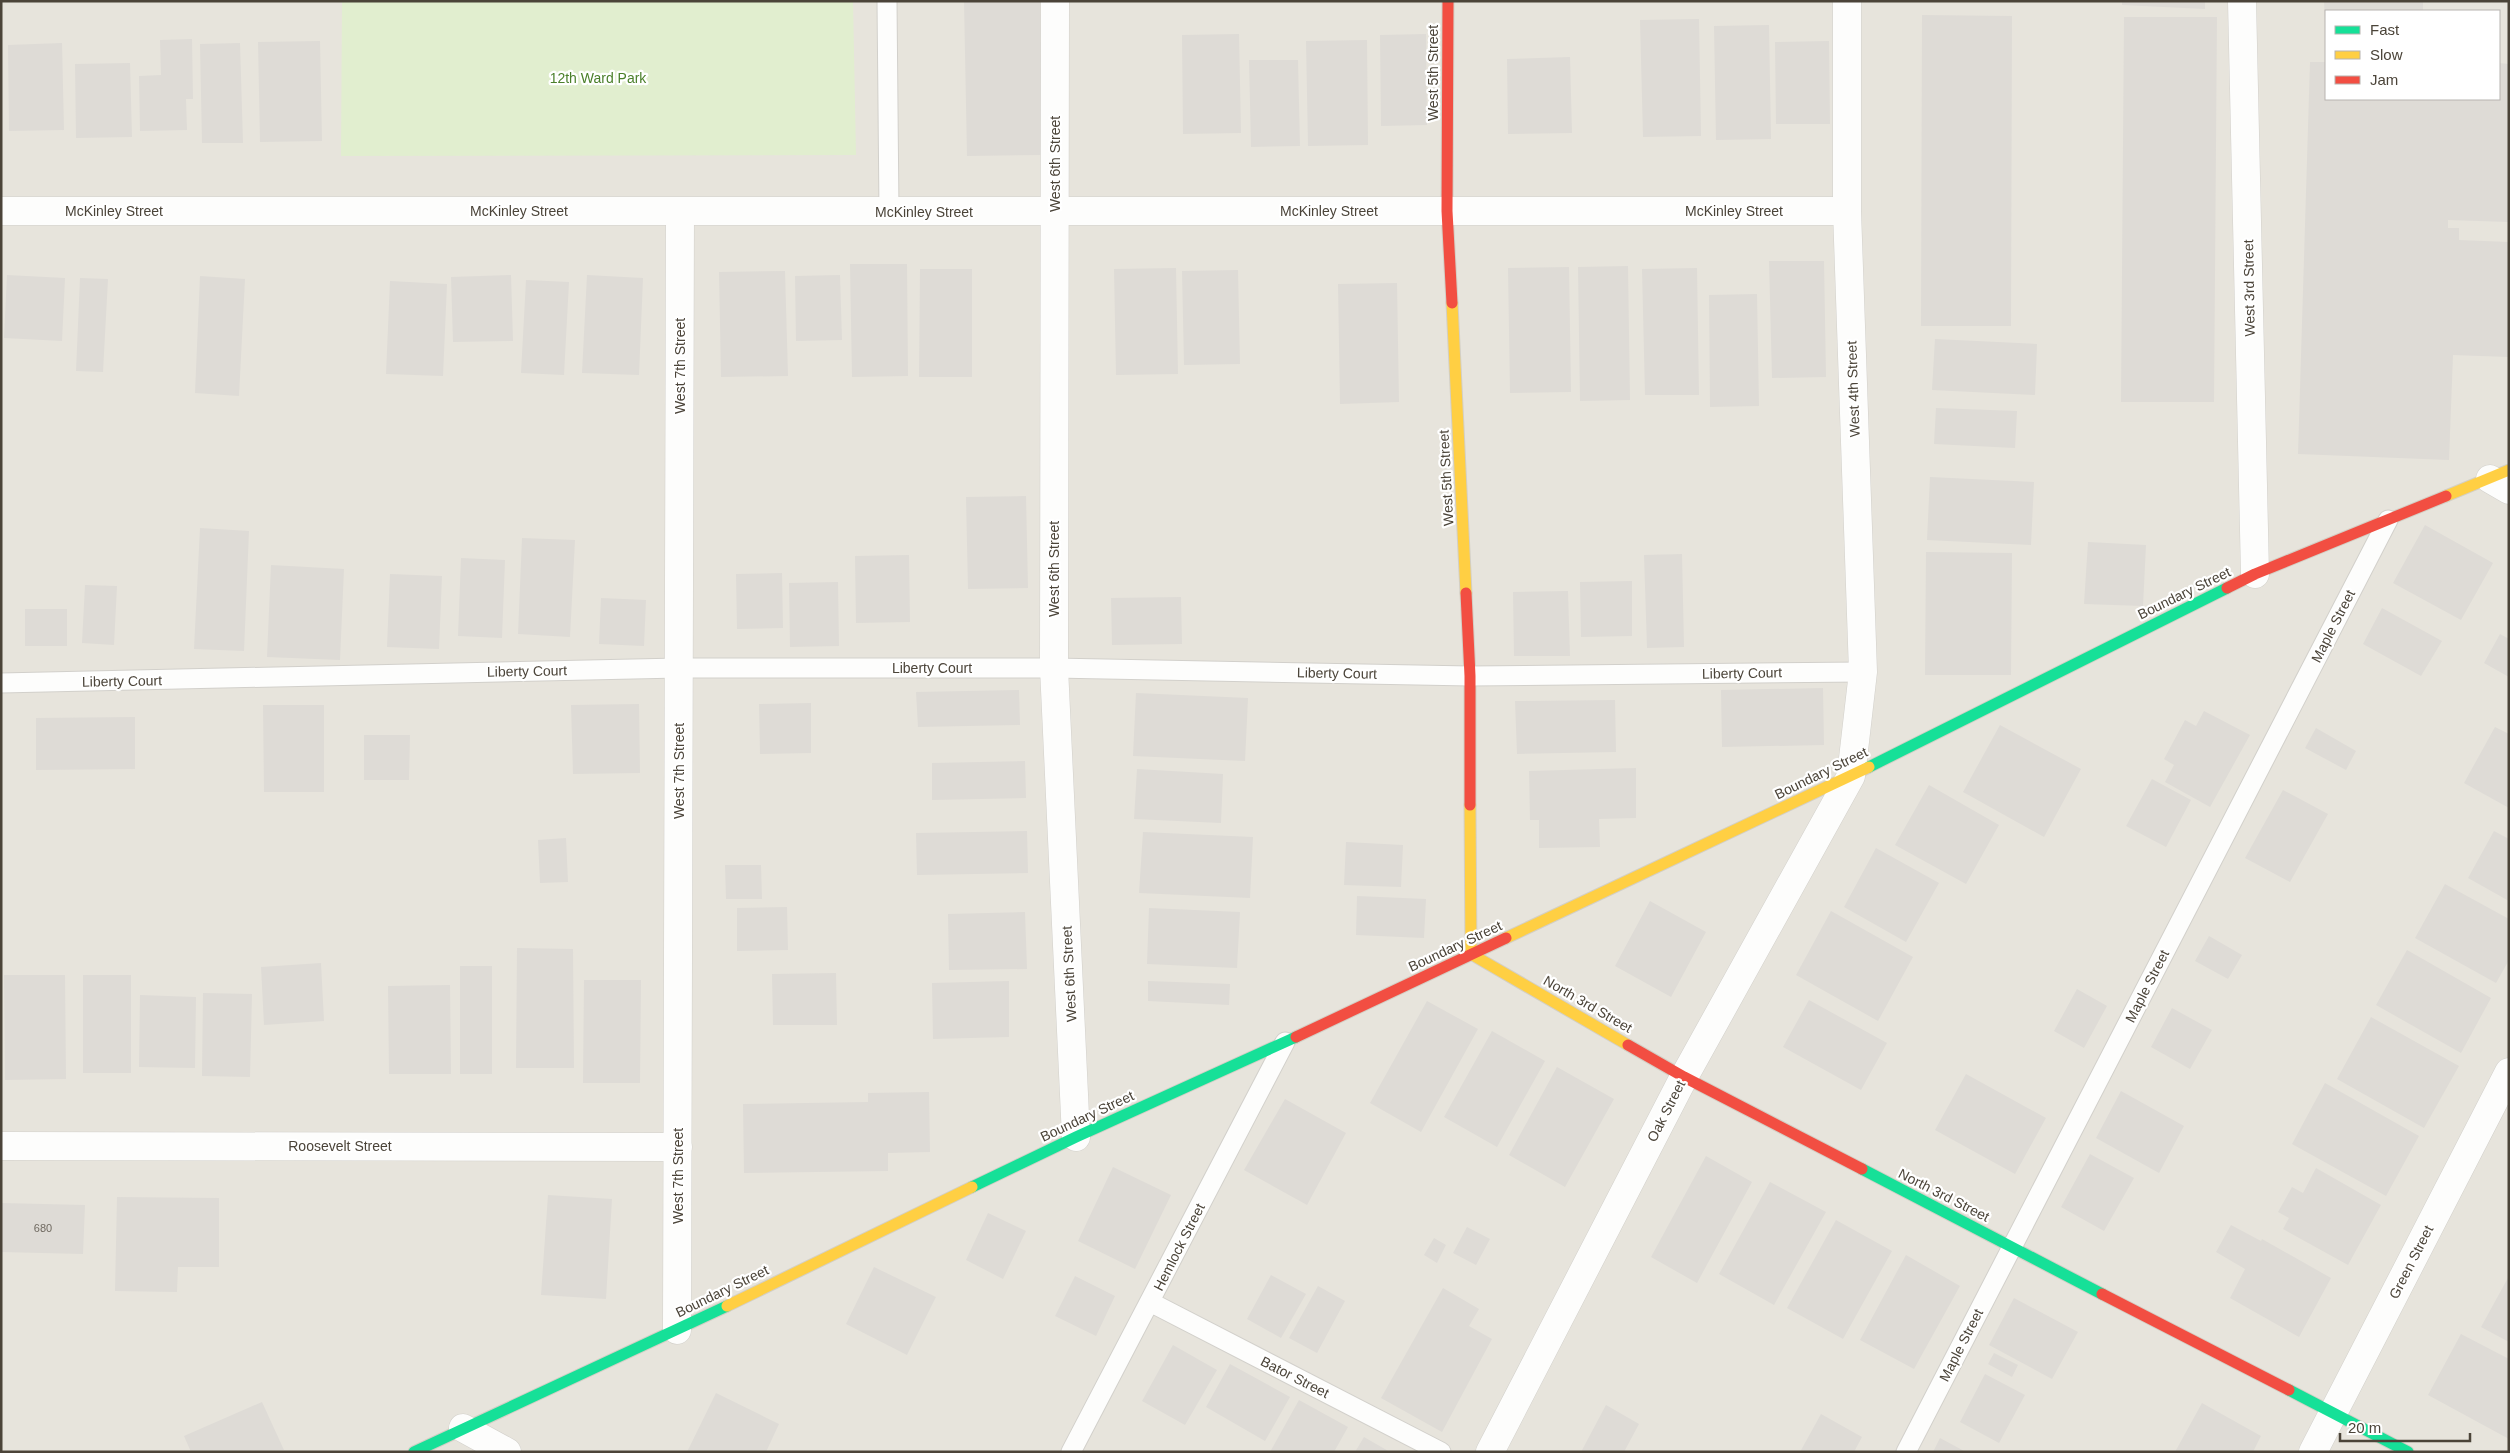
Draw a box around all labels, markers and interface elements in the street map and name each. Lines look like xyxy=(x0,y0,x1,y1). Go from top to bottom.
legend xyxy=(2325,10,2500,100)
text: Fast xyxy=(2370,21,2400,38)
street label: West 5th Street xyxy=(1425,25,1441,121)
text: Slow xyxy=(2370,46,2403,63)
park label: 12th Ward Park xyxy=(550,70,647,86)
text: Jam xyxy=(2370,71,2398,88)
street label: West 6th Street xyxy=(1047,116,1063,212)
street label: McKinley Street xyxy=(65,203,163,219)
street label: McKinley Street xyxy=(470,203,568,219)
street label: McKinley Street xyxy=(1280,203,1378,219)
street label: McKinley Street xyxy=(1685,203,1783,219)
street label: McKinley Street xyxy=(875,204,973,220)
street label: West 3rd Street xyxy=(2240,239,2258,337)
street label: West 7th Street xyxy=(672,318,688,414)
street label: West 4th Street xyxy=(1843,341,1863,437)
street label: West 5th Street xyxy=(1435,429,1457,526)
street label: West 6th Street xyxy=(1046,521,1062,617)
street label: Boundary Street xyxy=(2135,564,2233,622)
street label: Maple Street xyxy=(2308,587,2358,665)
street label: Liberty Court xyxy=(892,660,972,676)
street label: Liberty Court xyxy=(487,662,567,680)
street label: Liberty Court xyxy=(1297,664,1377,682)
street label: Liberty Court xyxy=(1702,664,1782,682)
street label: Liberty Court xyxy=(82,672,162,690)
street label: West 7th Street xyxy=(671,723,687,819)
street label: Boundary Street xyxy=(1772,744,1870,802)
street label: Boundary Street xyxy=(1406,917,1504,975)
street label: West 6th Street xyxy=(1058,925,1080,1022)
street label: Maple Street xyxy=(2122,947,2172,1025)
street label: North 3rd Street xyxy=(1541,972,1635,1036)
street label: Oak Street xyxy=(1644,1077,1688,1144)
street label: Boundary Street xyxy=(1038,1087,1136,1145)
street label: West 7th Street xyxy=(670,1128,686,1224)
street label: Roosevelt Street xyxy=(288,1138,392,1154)
street label: North 3rd Street xyxy=(1896,1165,1992,1225)
street label: Hemlock Street xyxy=(1150,1201,1208,1293)
house number: 680 xyxy=(34,1222,52,1234)
street label: Green Street xyxy=(2386,1223,2436,1301)
street label: Boundary Street xyxy=(673,1262,771,1320)
street label: Maple Street xyxy=(1936,1306,1986,1384)
street label: Bator Street xyxy=(1258,1353,1332,1401)
scale bar xyxy=(2340,1410,2470,1442)
text: 20 m xyxy=(2348,1419,2381,1436)

